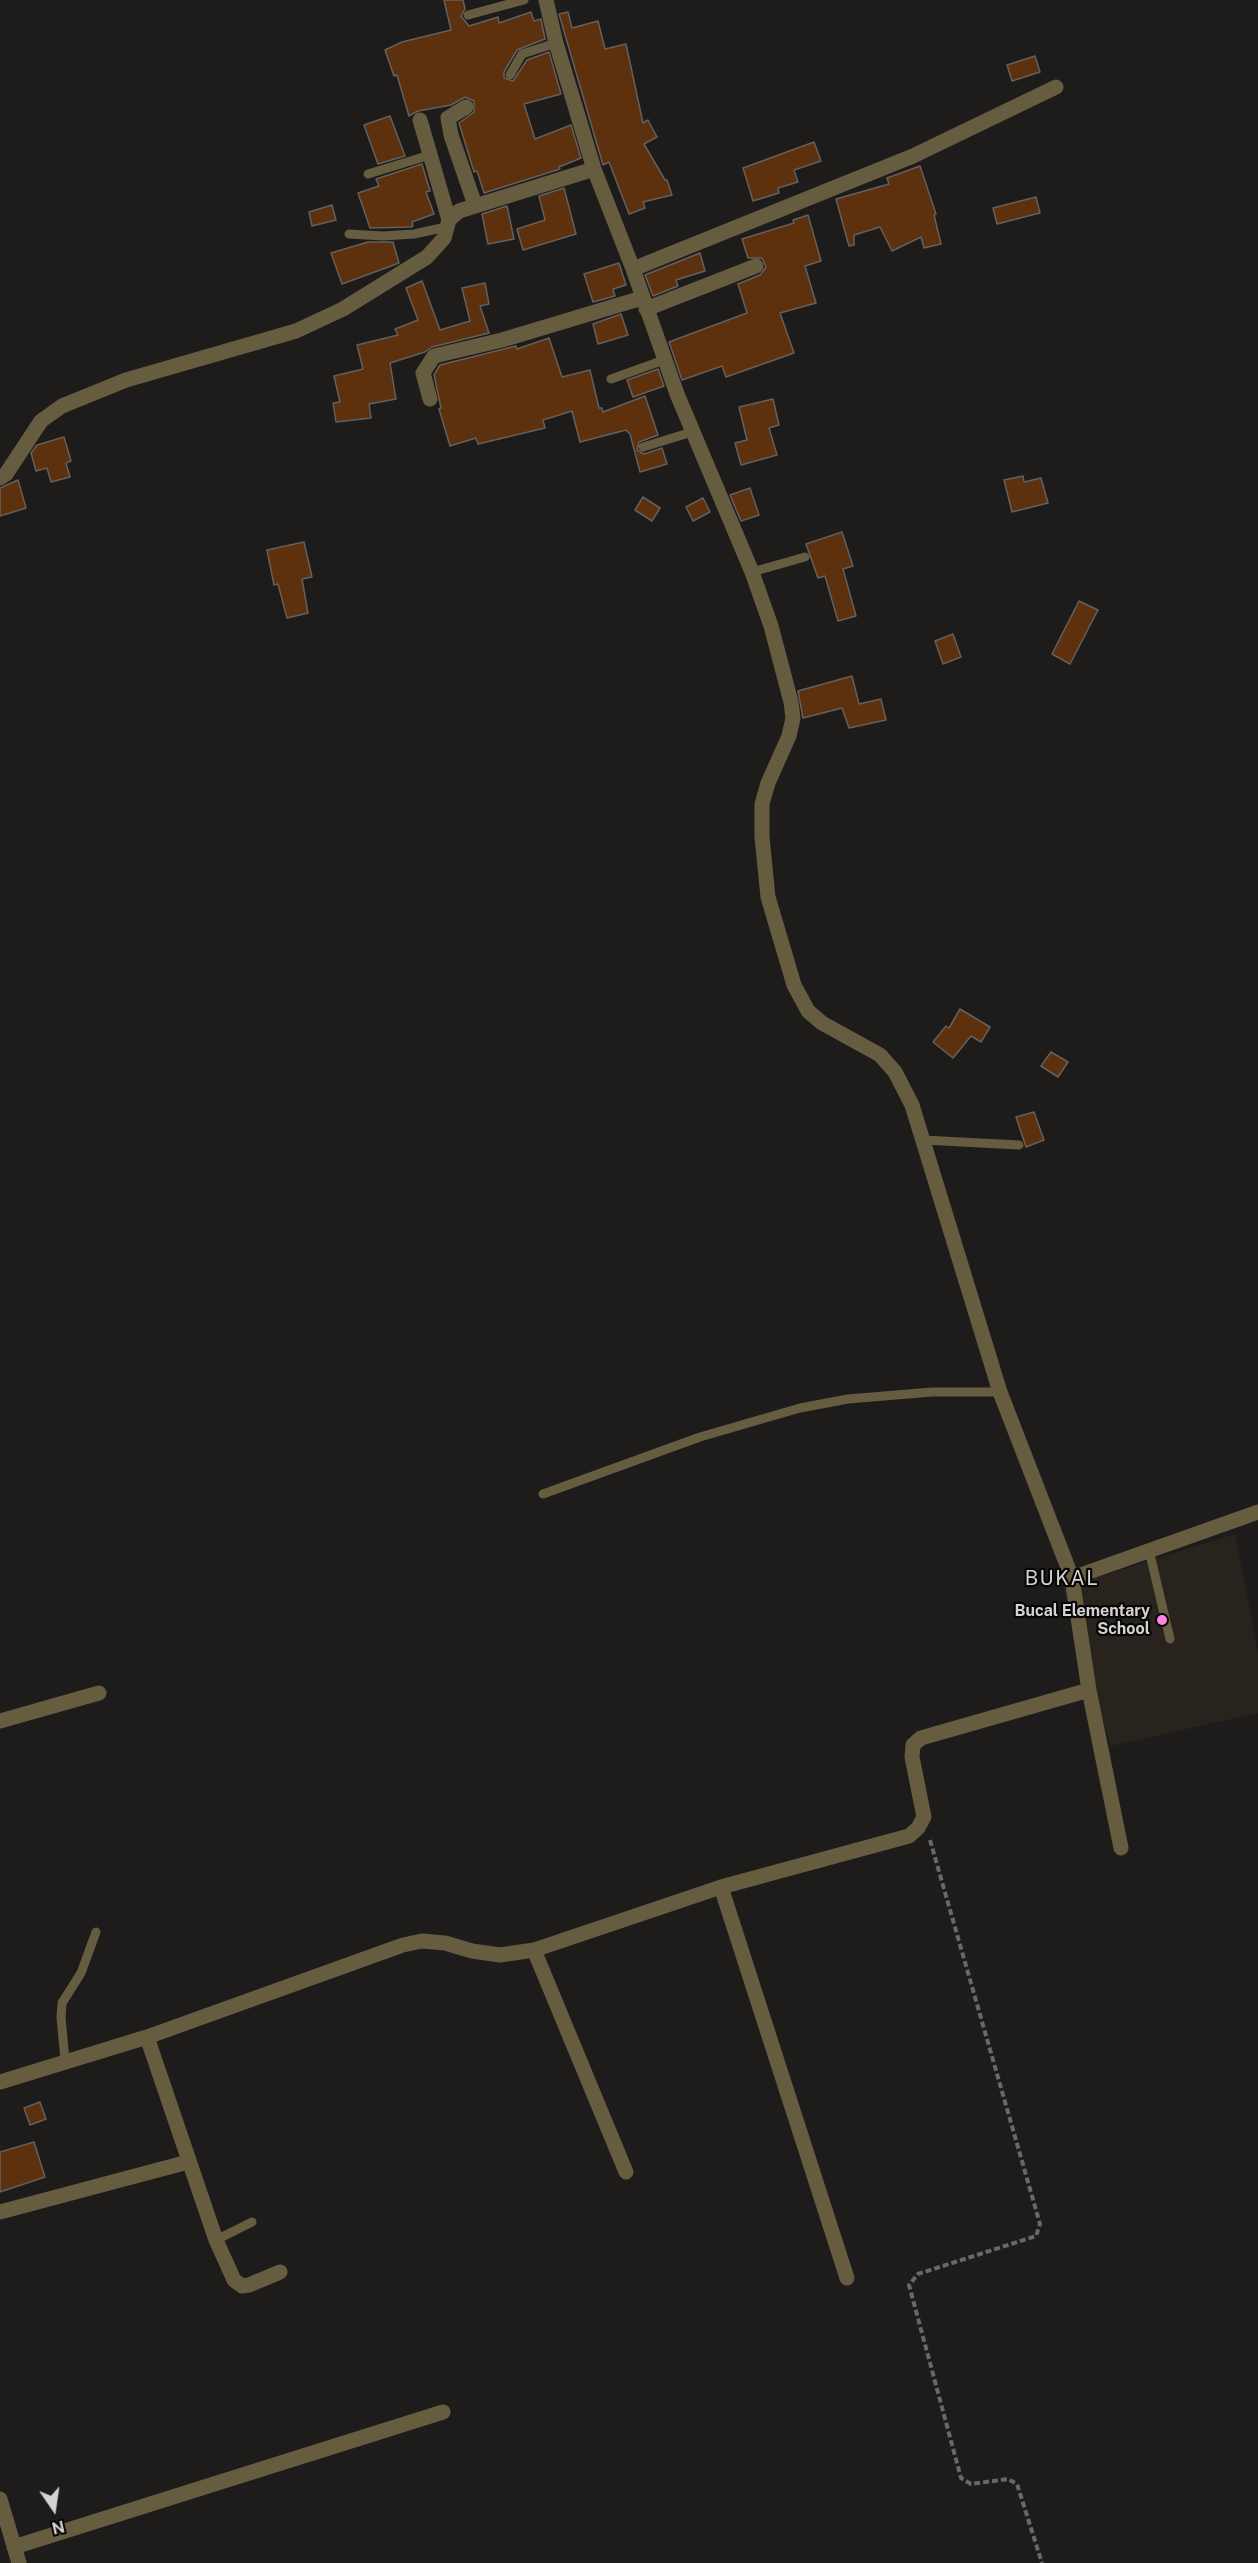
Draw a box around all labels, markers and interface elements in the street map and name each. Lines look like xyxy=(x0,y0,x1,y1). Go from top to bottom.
district label: BUKAL xyxy=(1025,1567,1099,1591)
place label: Bucal Elementary School xyxy=(1015,1601,1150,1639)
marker: Bucal Elementary School xyxy=(1155,1613,1169,1627)
north arrow xyxy=(24,2479,84,2539)
text: N xyxy=(50,2516,66,2538)

